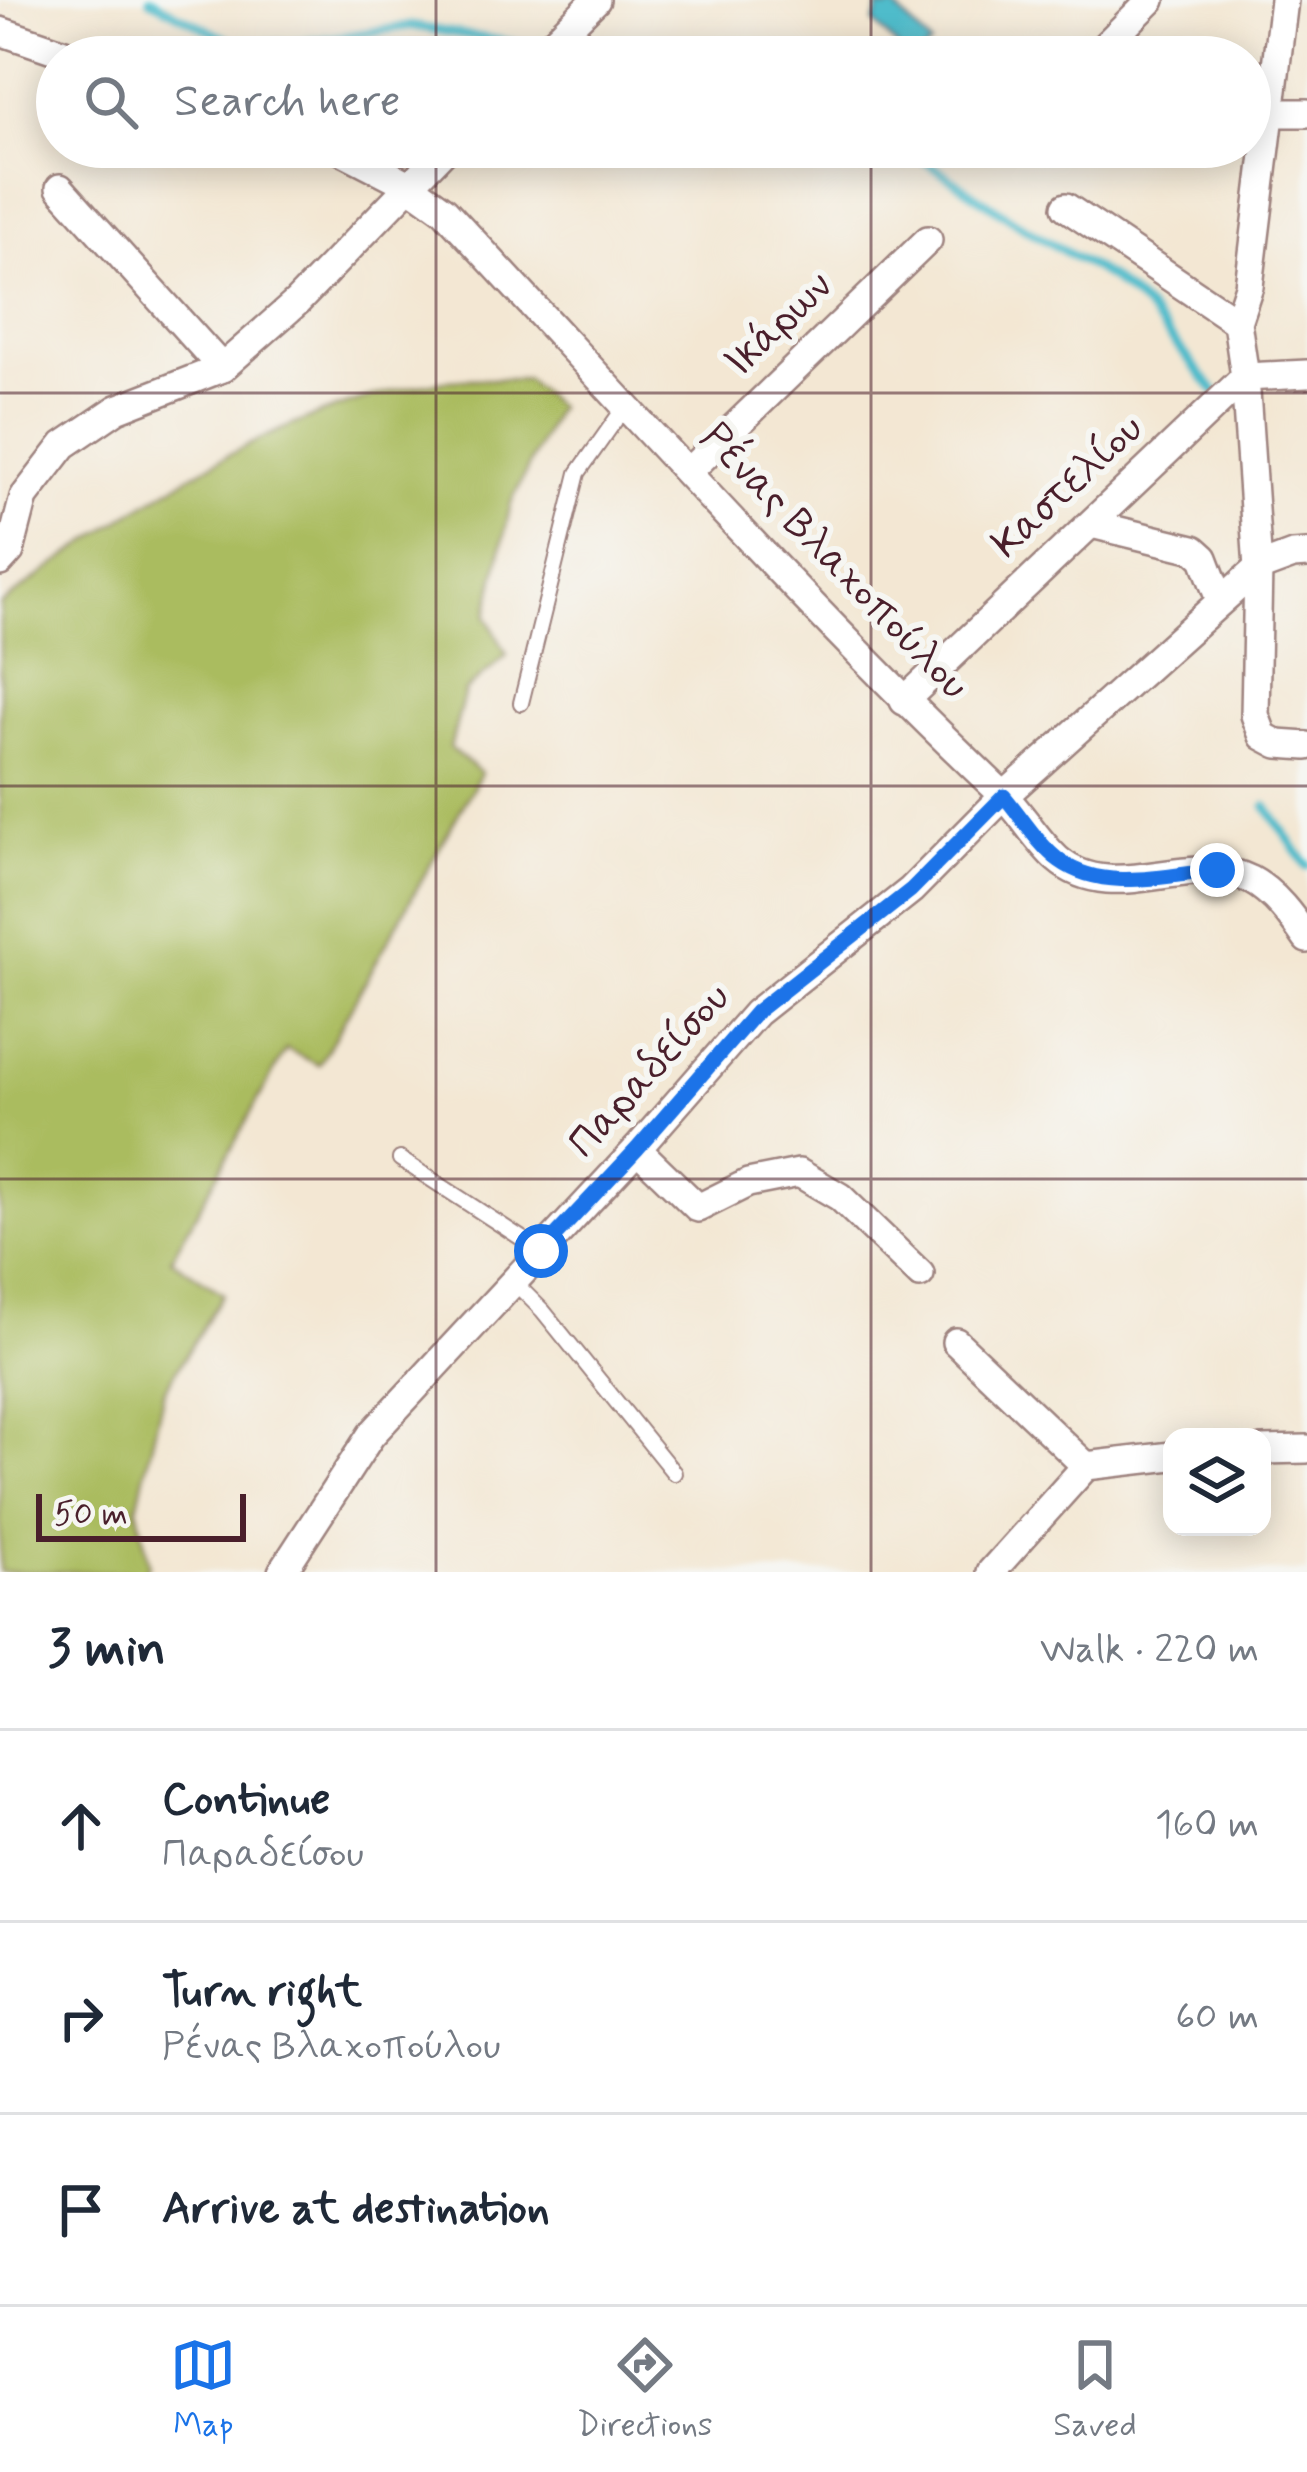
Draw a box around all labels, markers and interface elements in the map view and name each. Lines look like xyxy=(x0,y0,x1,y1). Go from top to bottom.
search box xyxy=(36,36,1271,168)
icon: search xyxy=(78,69,144,135)
text: Search here xyxy=(174,73,401,132)
street label: Ικάρων xyxy=(713,260,845,390)
street label: Καστελίου xyxy=(980,403,1156,571)
street label: Ρένας Βλαχοπούλου xyxy=(688,411,981,712)
route end xyxy=(1190,843,1244,897)
street label: Παραδείσου xyxy=(557,972,743,1170)
route start xyxy=(514,1224,568,1278)
map controls xyxy=(1163,1428,1271,1536)
button: layers xyxy=(1163,1428,1271,1536)
scale bar xyxy=(36,1488,246,1541)
text: 50 m xyxy=(54,1493,128,1537)
text: 3 min xyxy=(48,1617,166,1683)
text: Walk · 220 m xyxy=(1040,1625,1259,1676)
text: Continue xyxy=(162,1771,330,1830)
icon: ahead xyxy=(48,1793,114,1859)
text: 160 m xyxy=(1155,1800,1259,1851)
text: Παραδείσου xyxy=(162,1830,364,1881)
text: Turn right xyxy=(162,1963,362,2022)
icon: right xyxy=(48,1985,114,2051)
text: 60 m xyxy=(1175,1992,1259,2043)
text: Ρένας Βλαχοπούλου xyxy=(162,2022,501,2073)
icon: arrive xyxy=(48,2177,114,2243)
text: Arrive at destination xyxy=(162,2180,550,2239)
tab: Map xyxy=(170,2332,236,2448)
tab: Directions xyxy=(577,2332,713,2448)
tab: Saved xyxy=(1053,2332,1137,2448)

